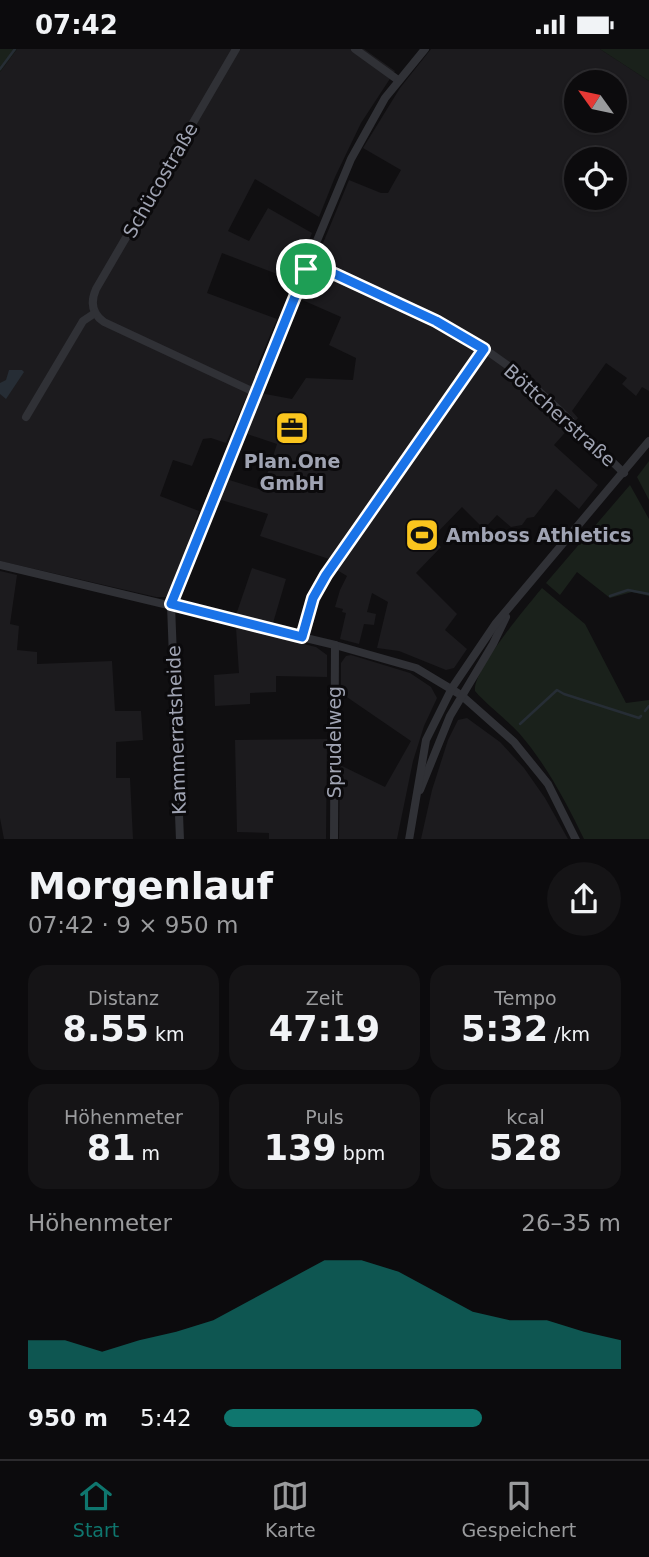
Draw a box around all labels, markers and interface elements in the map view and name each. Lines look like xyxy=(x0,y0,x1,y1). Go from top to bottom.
text: 07:42 xyxy=(35,10,118,40)
north arrow xyxy=(564,70,626,133)
map controls xyxy=(564,70,627,210)
street label: Schücostraße xyxy=(118,119,202,241)
button: locate xyxy=(564,147,627,210)
pin xyxy=(276,239,336,299)
icon: arrive xyxy=(287,250,325,288)
street label: Böttcherstraße xyxy=(500,359,620,471)
office icon: Plan.One GmbH xyxy=(273,409,311,447)
place label: Plan.One GmbH xyxy=(244,450,340,494)
sports icon: Amboss Athletics xyxy=(403,516,441,554)
place label: Amboss Athletics xyxy=(446,524,631,546)
street label: Kammerratsheide xyxy=(162,645,190,815)
street label: Sprudelweg xyxy=(323,686,345,798)
button: share xyxy=(547,862,621,936)
text: Morgenlauf xyxy=(28,864,273,908)
text: 07:42 · 9 × 950 m xyxy=(28,912,238,938)
text: Distanz xyxy=(88,987,159,1009)
text: Zeit xyxy=(306,987,343,1009)
text: Tempo xyxy=(494,987,557,1009)
text: 8.55 xyxy=(63,1009,149,1049)
text: 47:19 xyxy=(269,1009,380,1049)
text: 5:32 xyxy=(461,1009,548,1049)
text: km xyxy=(149,1023,184,1045)
text: /km xyxy=(548,1023,590,1045)
text: Höhenmeter xyxy=(64,1106,183,1128)
text: Puls xyxy=(305,1106,344,1128)
text: kcal xyxy=(506,1106,545,1128)
text: 81 xyxy=(87,1128,136,1168)
text: 139 xyxy=(264,1128,337,1168)
text: 528 xyxy=(489,1128,562,1168)
text: m xyxy=(136,1142,160,1164)
text: bpm xyxy=(337,1142,385,1164)
text: Höhenmeter xyxy=(28,1210,172,1236)
text: 26–35 m xyxy=(521,1210,621,1236)
text: 950 m xyxy=(28,1405,108,1431)
text: 5:42 xyxy=(140,1405,192,1431)
tab: Start xyxy=(73,1477,119,1541)
tab: Karte xyxy=(265,1477,316,1541)
tab: Gespeichert xyxy=(461,1477,576,1541)

